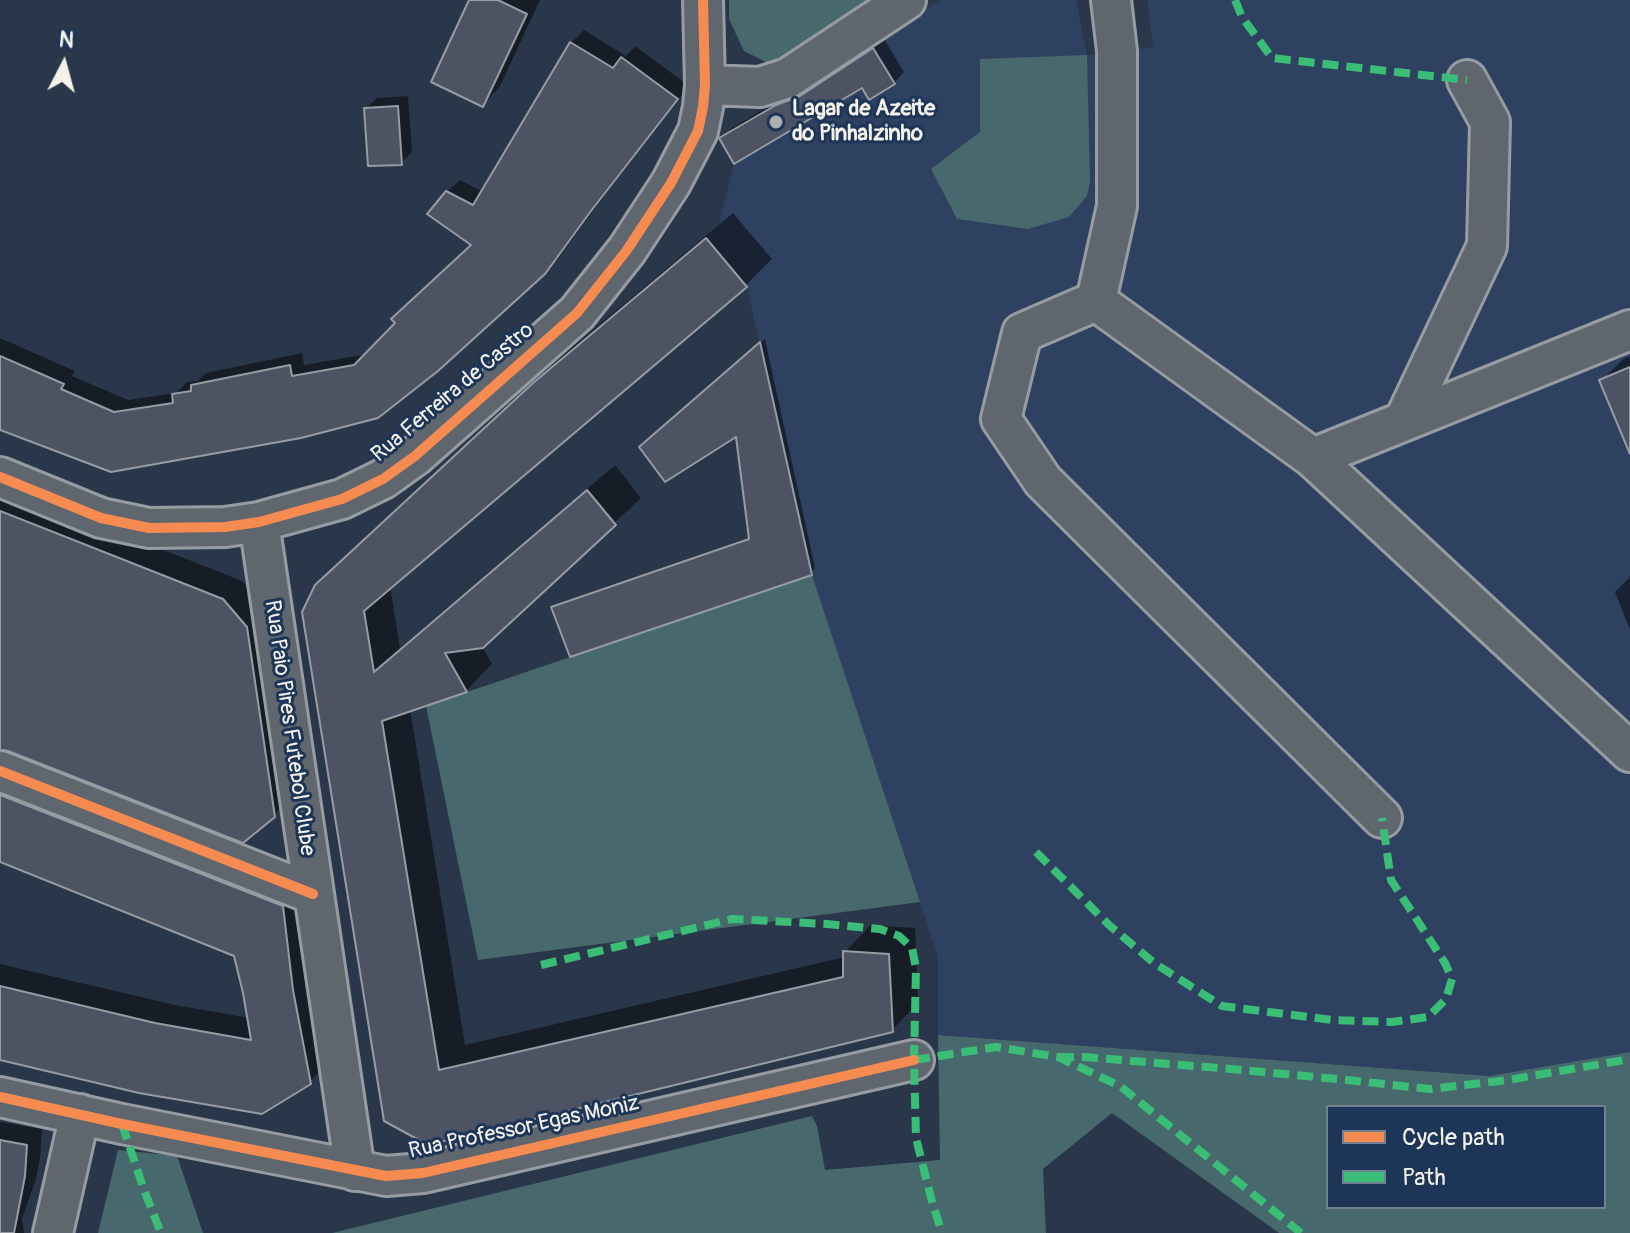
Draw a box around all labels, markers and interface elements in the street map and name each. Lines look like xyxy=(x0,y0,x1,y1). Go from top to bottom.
north arrow xyxy=(24,24,104,104)
text: N xyxy=(58,25,75,55)
place label: Lagar de Azeite do Pinhalzinho xyxy=(792,96,935,148)
marker: Lagar de Azeite do Pinhalzinho xyxy=(767,113,785,131)
street label: Rua Ferreira de Castro xyxy=(367,317,539,469)
street label: Rua Paio Pires Futebol Clube xyxy=(258,598,320,858)
street label: Rua Professor Egas Moniz xyxy=(406,1091,642,1165)
legend xyxy=(1326,1105,1606,1209)
text: Cycle path xyxy=(1402,1123,1505,1152)
text: Path xyxy=(1402,1163,1446,1192)

